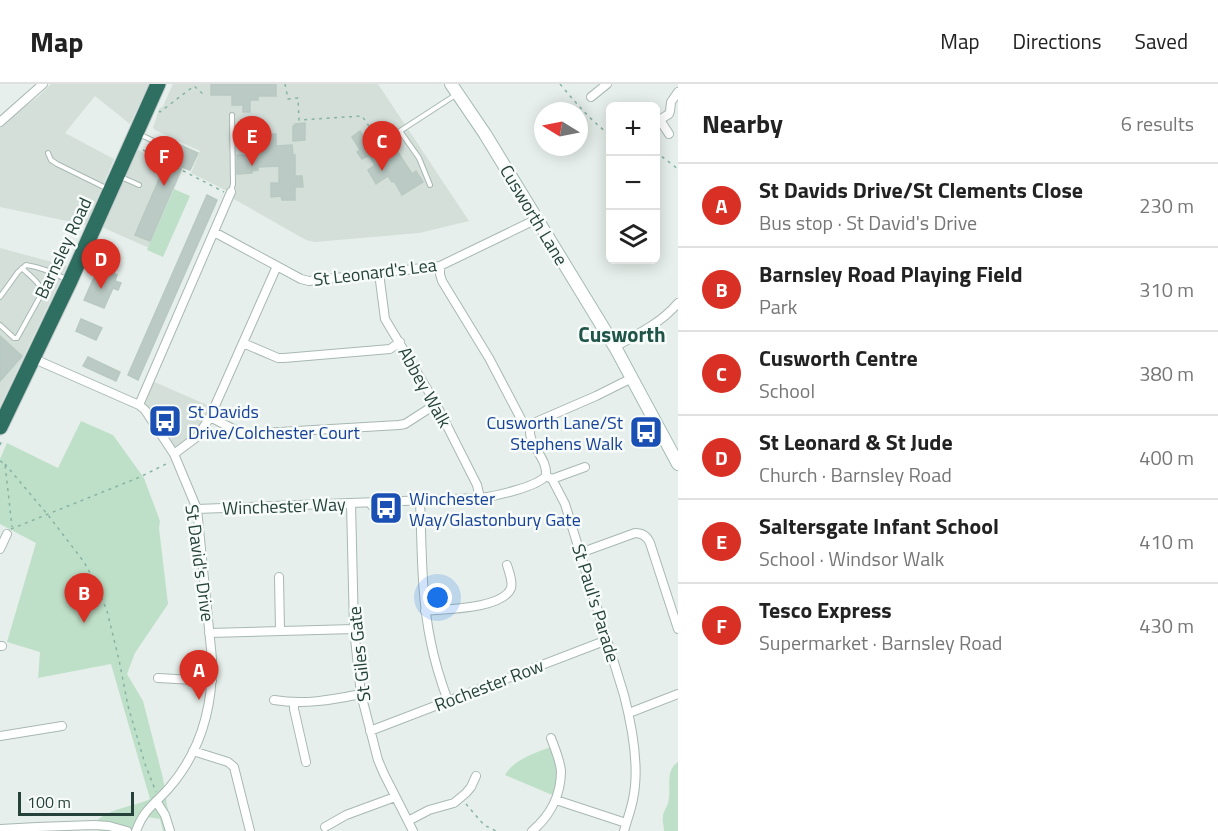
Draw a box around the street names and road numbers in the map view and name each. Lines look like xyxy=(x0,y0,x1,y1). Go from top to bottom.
street label: Cusworth Lane xyxy=(493,160,575,270)
street label: Barnsley Road xyxy=(28,193,98,303)
street label: St Leonard's Lea xyxy=(312,251,438,293)
street label: Abbey Walk xyxy=(392,342,458,433)
street label: Winchester Way xyxy=(222,490,346,522)
street label: St David's Drive xyxy=(178,503,222,623)
street label: St Paul's Parade xyxy=(565,540,627,666)
street label: St Giles Gate xyxy=(341,605,377,703)
street label: Rochester Row xyxy=(430,652,548,718)

